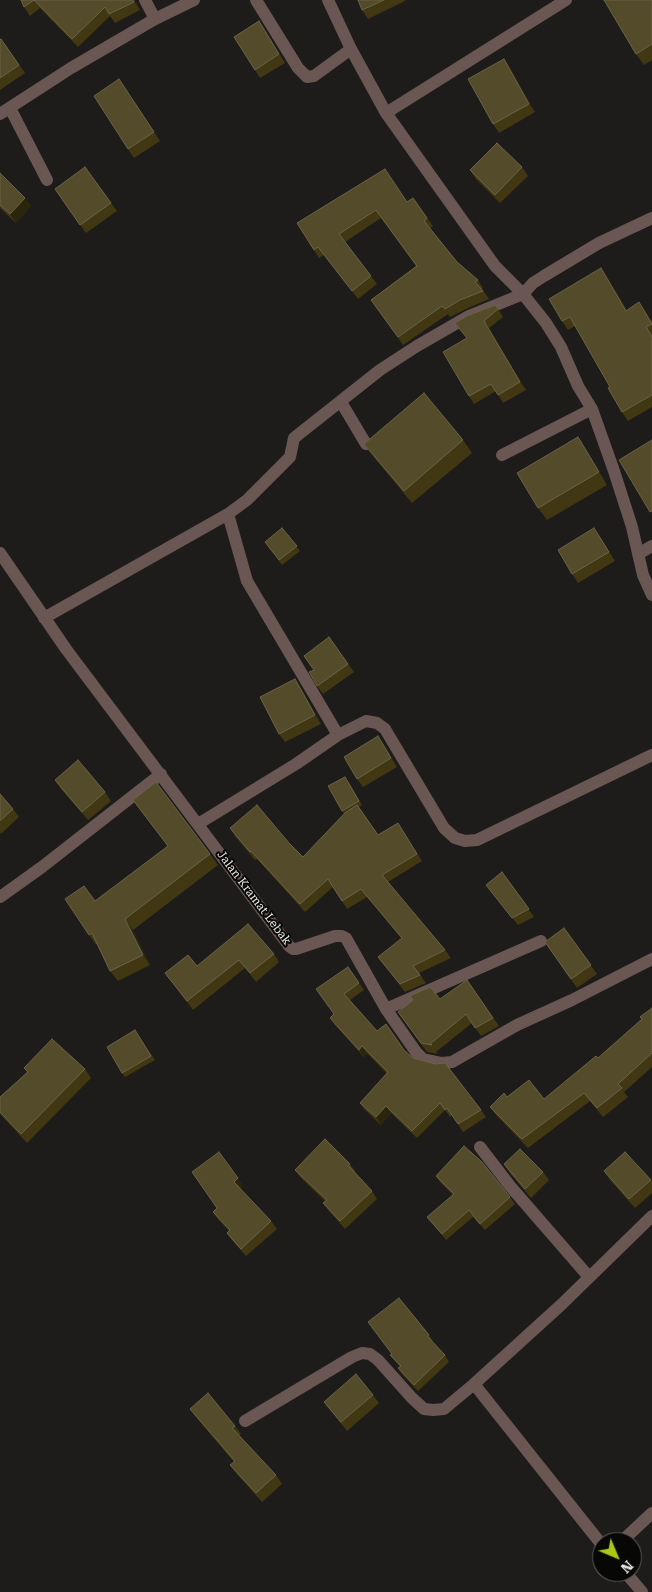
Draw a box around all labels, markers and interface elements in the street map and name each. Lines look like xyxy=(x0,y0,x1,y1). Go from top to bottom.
street label: Jalan Kramat Lebak xyxy=(214,848,294,948)
north arrow xyxy=(592,1532,642,1582)
text: N xyxy=(617,1557,636,1576)

